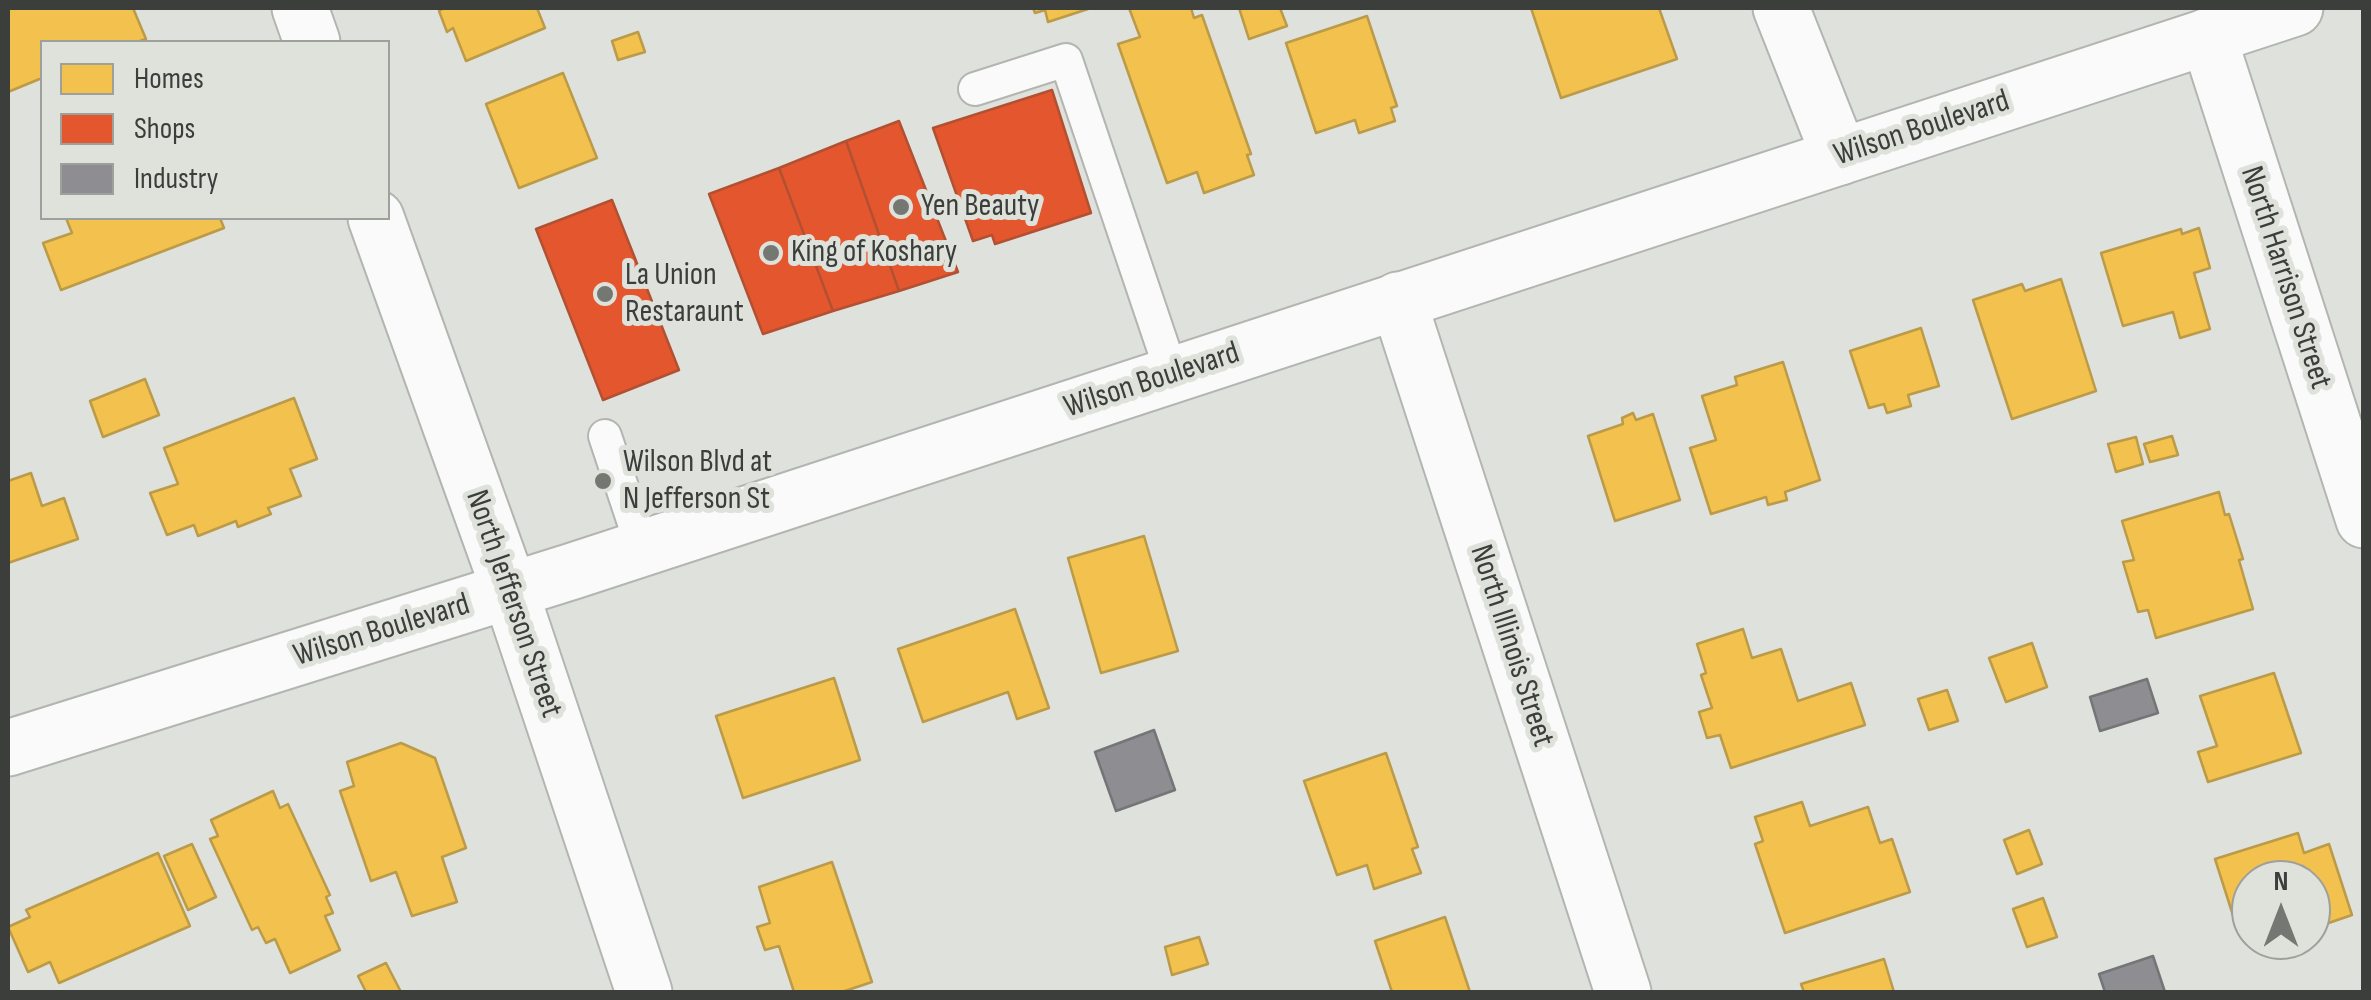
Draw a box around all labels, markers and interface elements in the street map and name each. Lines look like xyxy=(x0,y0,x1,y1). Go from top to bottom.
legend xyxy=(40,40,390,220)
text: Homes xyxy=(134,61,204,97)
street label: Wilson Boulevard xyxy=(1830,83,2014,175)
text: Shops xyxy=(134,111,195,147)
text: Industry xyxy=(134,161,218,197)
street label: North Harrison Street xyxy=(2231,162,2339,394)
place label: Yen Beauty xyxy=(921,188,1039,226)
marker: Yen Beauty xyxy=(890,196,912,218)
place label: King of Koshary xyxy=(791,234,957,272)
marker: King of Koshary xyxy=(760,242,782,264)
place label: La Union Restaraunt xyxy=(625,257,744,332)
marker: La Union Restaraunt xyxy=(594,283,616,305)
street label: Wilson Boulevard xyxy=(1060,335,1244,427)
place label: Wilson Blvd at N Jefferson St xyxy=(623,444,772,519)
marker: Wilson Blvd at N Jefferson St xyxy=(592,470,614,492)
street label: North Jefferson Street xyxy=(456,485,570,723)
street label: North Illinois Street xyxy=(1460,540,1562,752)
street label: Wilson Boulevard xyxy=(289,586,475,676)
north arrow xyxy=(2231,860,2331,960)
text: N xyxy=(2274,865,2288,898)

